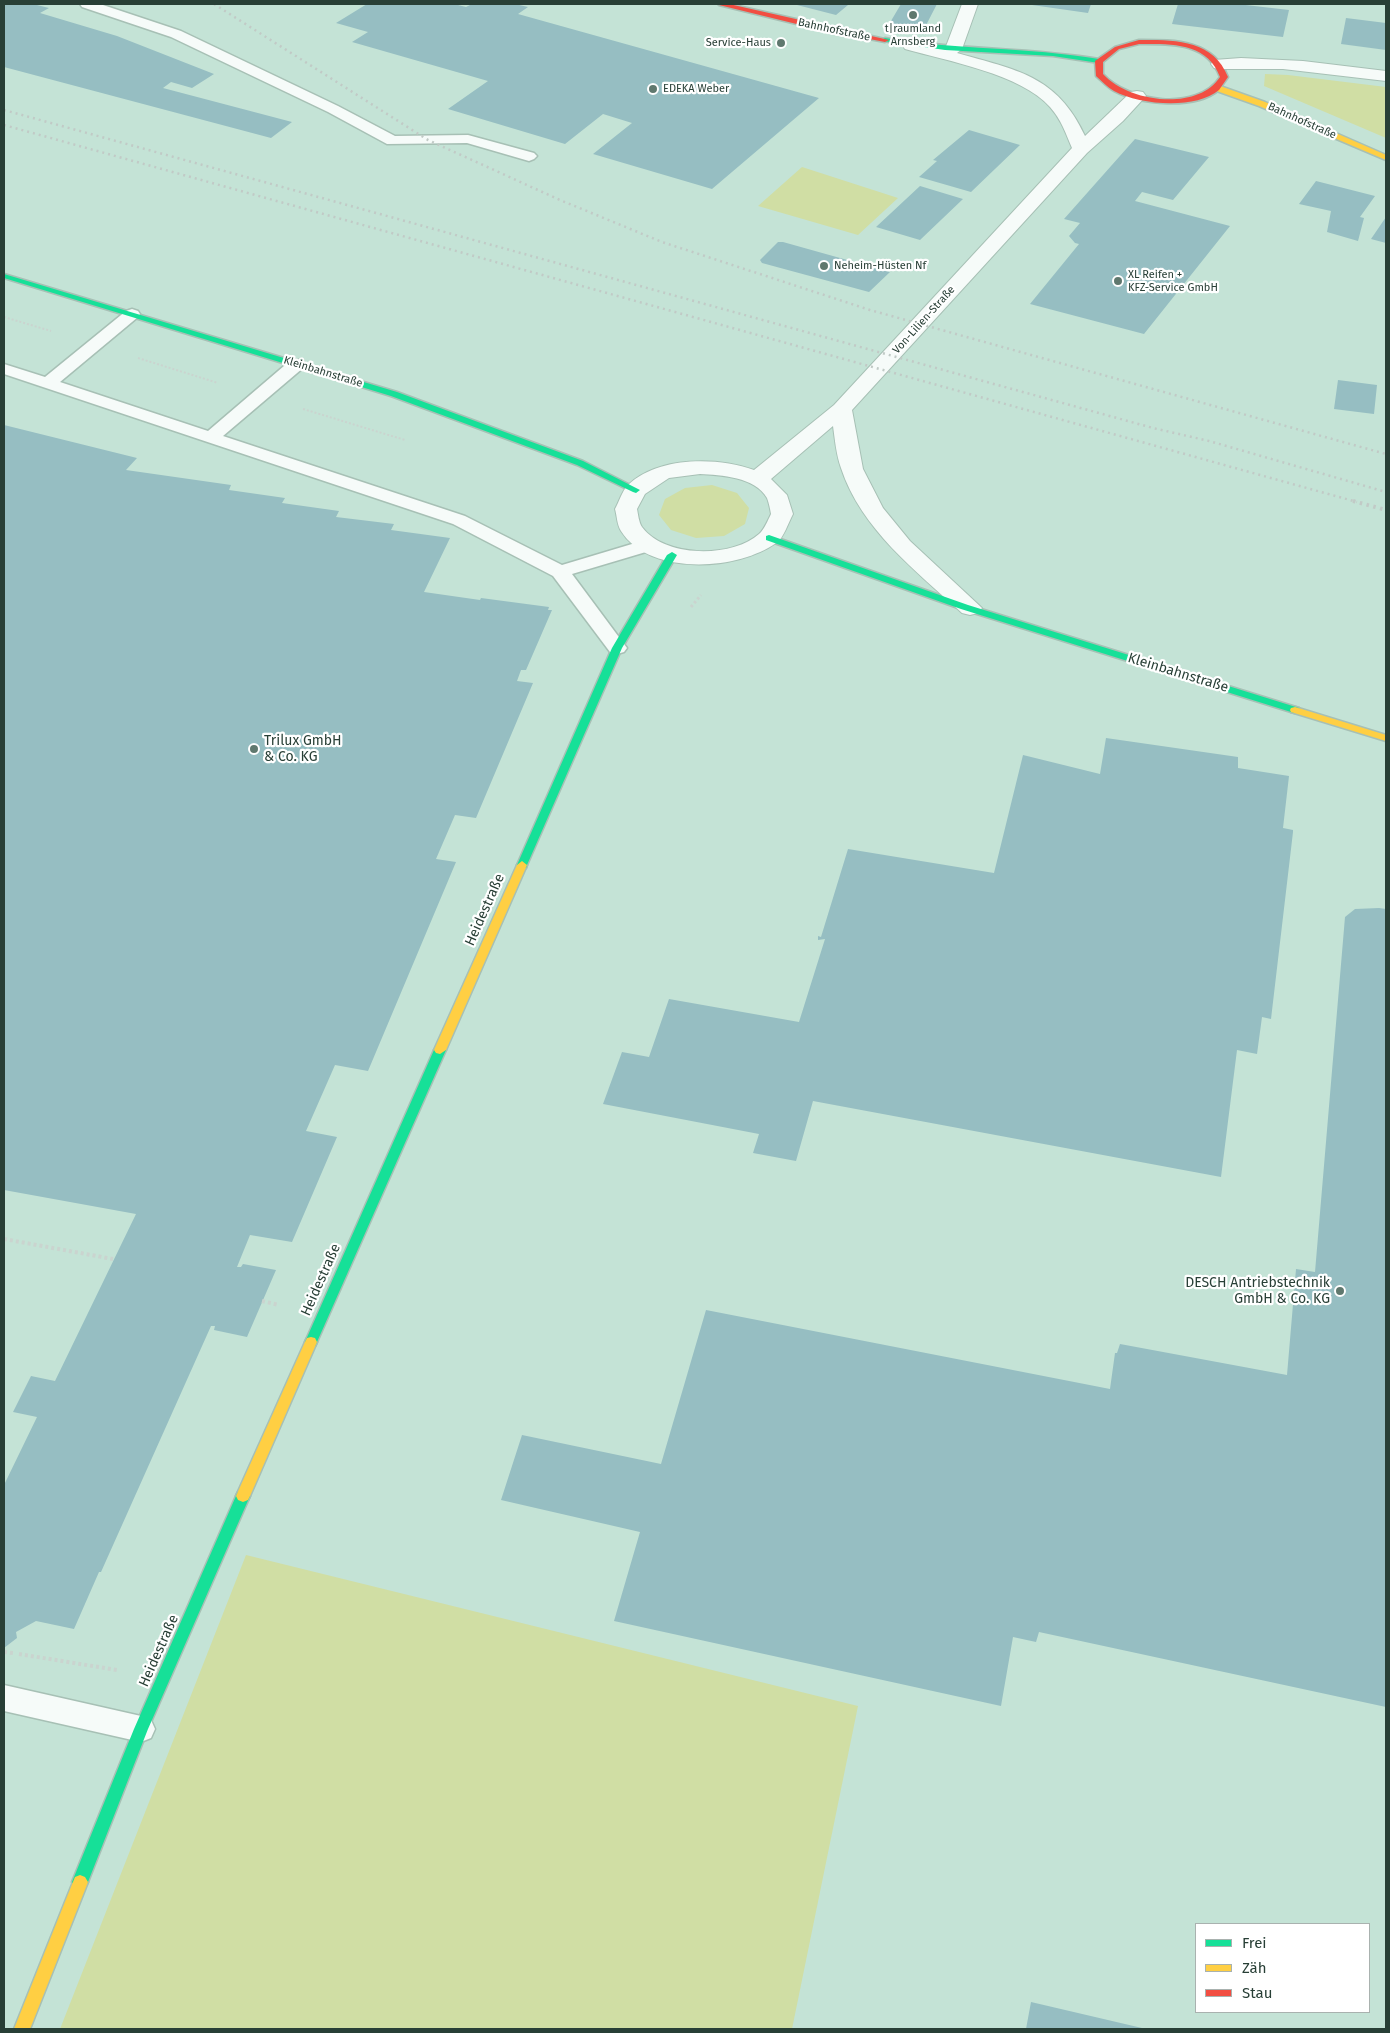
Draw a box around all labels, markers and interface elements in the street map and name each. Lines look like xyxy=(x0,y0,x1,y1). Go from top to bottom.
marker: t|raumland Arnsberg xyxy=(907,9,919,21)
street label: Bahnhofstraße xyxy=(797,16,871,44)
place label: t|raumland Arnsberg xyxy=(885,22,941,48)
place label: Service-Haus xyxy=(706,36,771,50)
marker: Service-Haus xyxy=(775,37,787,49)
place label: EDEKA Weber xyxy=(663,82,729,96)
marker: EDEKA Weber xyxy=(647,83,659,95)
street label: Bahnhofstraße xyxy=(1266,100,1338,142)
place label: Neheim-Hüsten Nf xyxy=(834,259,926,273)
marker: Neheim-Hüsten Nf xyxy=(818,260,830,272)
place label: XL Reifen + KFZ-Service GmbH xyxy=(1128,268,1218,294)
marker: XL Reifen + KFZ-Service GmbH xyxy=(1112,275,1124,287)
street label: Von-Lilien-Straße xyxy=(890,283,958,357)
street label: Kleinbahnstraße xyxy=(282,354,364,390)
street label: Kleinbahnstraße xyxy=(1126,650,1230,696)
place label: Trilux GmbH & Co. KG xyxy=(264,733,342,766)
marker: Trilux GmbH & Co. KG xyxy=(248,743,260,755)
street label: Heidestraße xyxy=(462,871,508,949)
street label: Heidestraße xyxy=(298,1241,344,1319)
place label: DESCH Antriebstechnik GmbH & Co. KG xyxy=(1185,1275,1330,1308)
marker: DESCH Antriebstechnik GmbH & Co. KG xyxy=(1334,1285,1346,1297)
street label: Heidestraße xyxy=(136,1612,182,1690)
legend xyxy=(1195,1923,1370,2013)
text: Frei xyxy=(1242,1934,1267,1952)
text: Zäh xyxy=(1242,1959,1267,1977)
text: Stau xyxy=(1242,1984,1272,2002)

